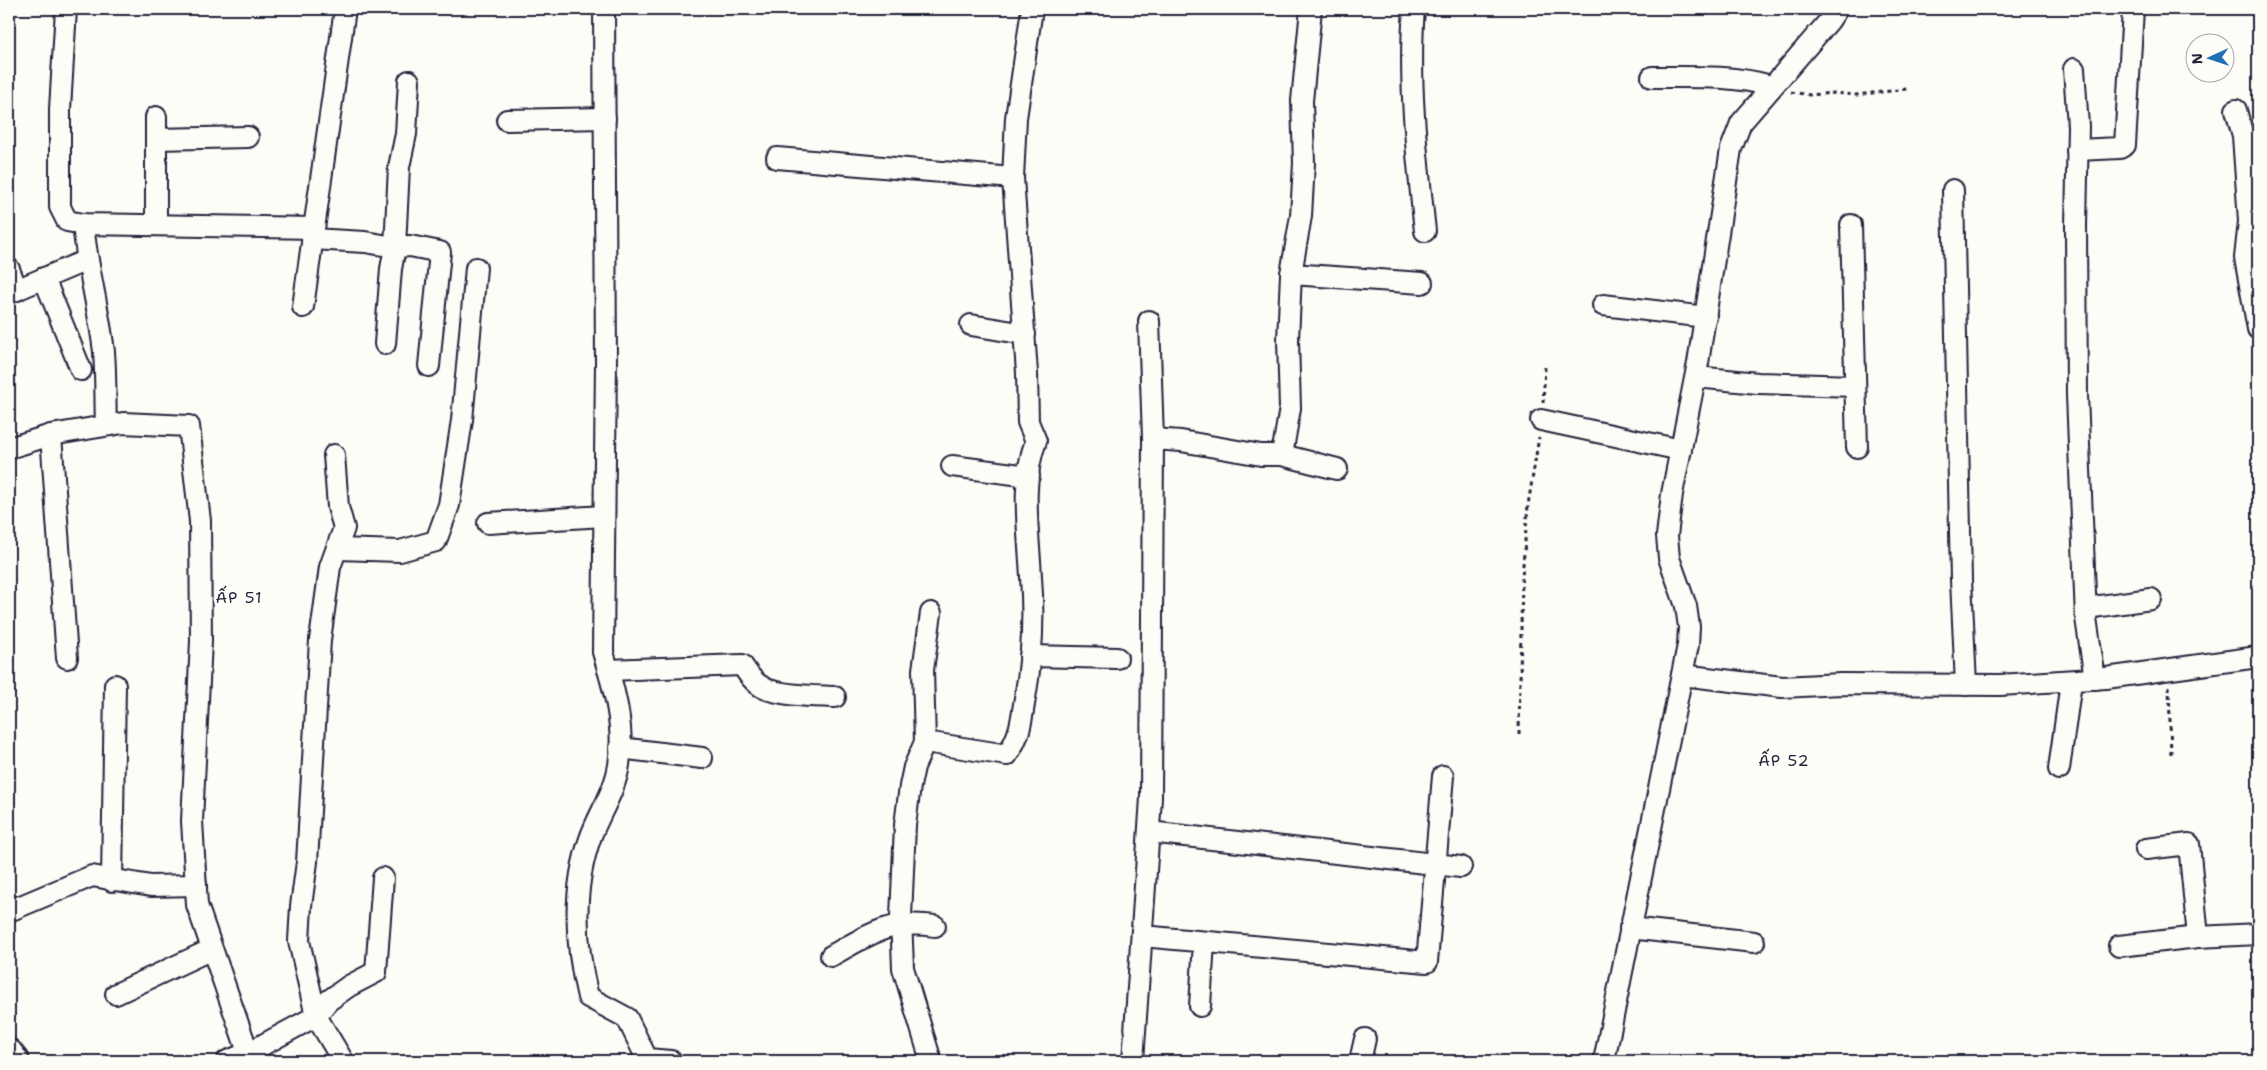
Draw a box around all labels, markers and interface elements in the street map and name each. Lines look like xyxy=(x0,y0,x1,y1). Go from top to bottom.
north arrow xyxy=(2184,32,2234,82)
text: N xyxy=(2188,53,2206,65)
district label: ẤP 51 xyxy=(215,585,263,608)
district label: ẤP 52 xyxy=(1758,748,1810,771)

